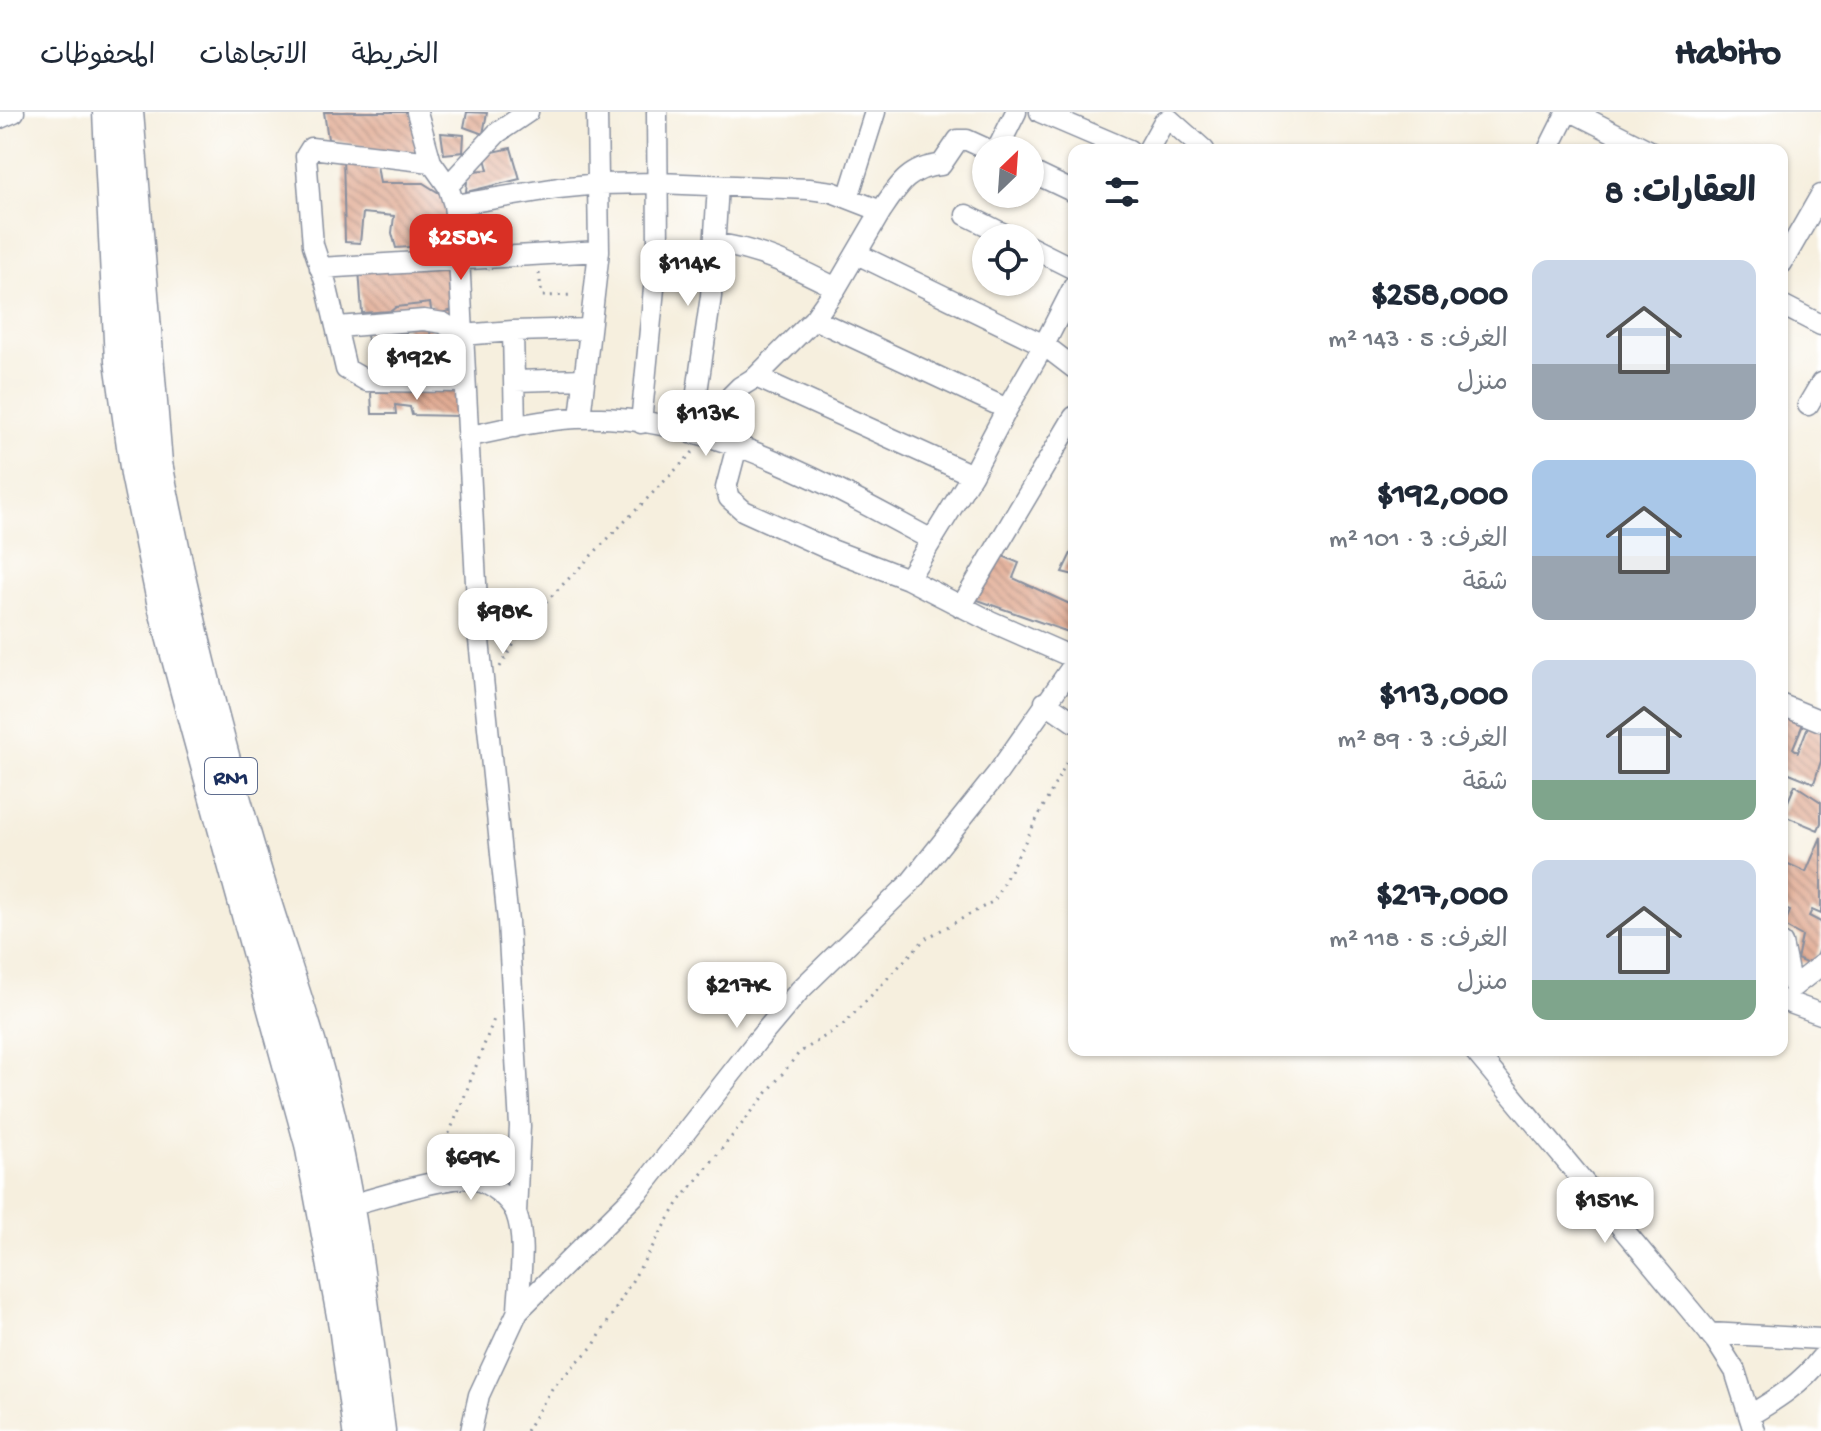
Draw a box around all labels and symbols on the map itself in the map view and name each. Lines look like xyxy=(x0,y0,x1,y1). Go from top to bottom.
north arrow xyxy=(972,136,1044,208)
pin: $258K xyxy=(405,214,517,282)
pin: $114K xyxy=(632,240,744,308)
pin: $192K xyxy=(361,334,473,402)
pin: $113K xyxy=(650,390,762,458)
pin: $98K xyxy=(456,588,550,656)
road number: RN1 xyxy=(205,758,257,794)
pin: $217K xyxy=(681,962,793,1030)
pin: $69K xyxy=(424,1134,518,1202)
pin: $151K xyxy=(1549,1177,1661,1245)

